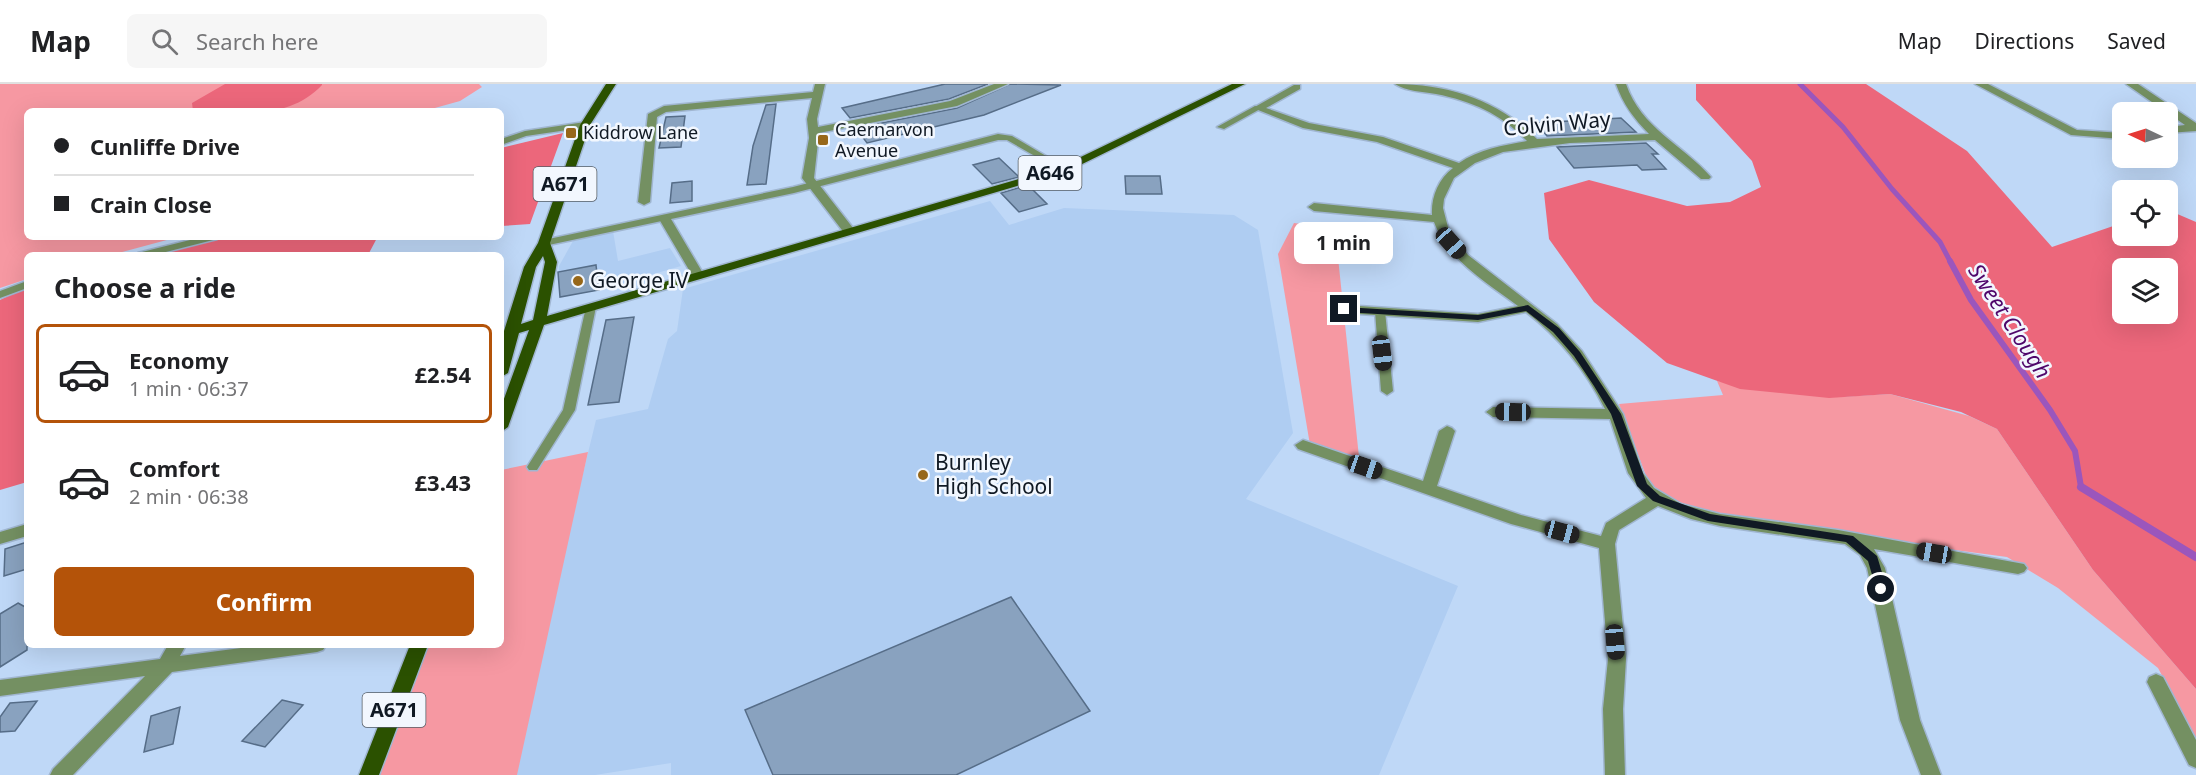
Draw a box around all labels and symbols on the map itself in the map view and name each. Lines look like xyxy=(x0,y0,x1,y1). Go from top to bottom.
north arrow xyxy=(2112,102,2178,168)
street label: Colvin Way xyxy=(1502,104,1612,142)
place label: Caernarvon Avenue xyxy=(835,117,934,162)
place label: Kiddrow Lane xyxy=(583,120,698,144)
marker: Kiddrow Lane xyxy=(564,126,578,140)
marker: Caernarvon Avenue xyxy=(816,133,830,147)
road number: A646 xyxy=(1018,156,1082,190)
road number: A671 xyxy=(534,167,596,201)
callout: 1 min xyxy=(1294,222,1394,264)
car xyxy=(1432,224,1470,262)
water label: Sweet Clough xyxy=(1963,257,2059,384)
place label: George IV xyxy=(590,266,689,294)
marker: George IV xyxy=(571,274,585,288)
route end xyxy=(1330,295,1357,322)
car xyxy=(1371,334,1393,372)
car xyxy=(1495,403,1531,421)
place label: Burnley High School xyxy=(935,448,1053,500)
car xyxy=(1345,453,1385,481)
marker: Burnley High School xyxy=(916,468,930,482)
car xyxy=(1542,519,1582,545)
car xyxy=(1915,541,1953,565)
route start xyxy=(1867,575,1894,602)
car xyxy=(1604,623,1626,661)
road number: A671 xyxy=(362,693,426,727)

